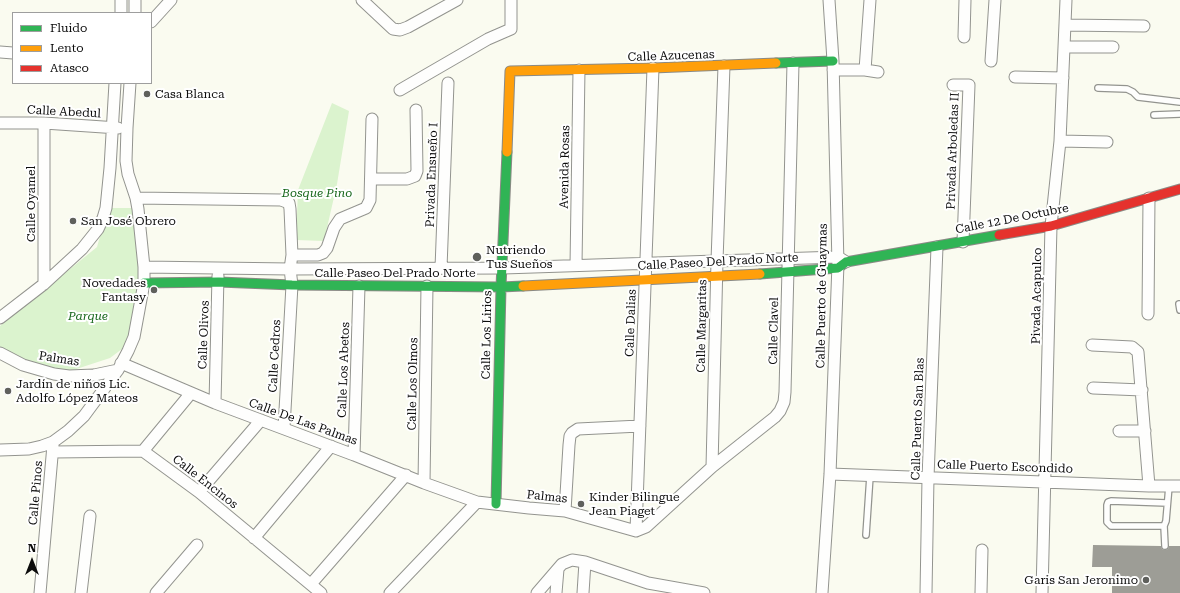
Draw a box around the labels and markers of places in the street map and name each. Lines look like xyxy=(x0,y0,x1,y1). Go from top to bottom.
place label: Casa Blanca xyxy=(155,87,224,101)
marker: Casa Blanca xyxy=(142,89,152,99)
place label: San José Obrero xyxy=(81,214,176,228)
marker: San José Obrero xyxy=(68,216,78,226)
place label: Nutriendo Tus Sueños xyxy=(486,243,552,271)
marker: Nutriendo Tus Sueños xyxy=(471,251,483,263)
place label: Novedades Fantasy xyxy=(82,276,146,304)
marker: Novedades Fantasy xyxy=(149,285,159,295)
place label: Jardín de niños Lic. Adolfo López Mateos xyxy=(16,377,138,405)
marker: Jardín de niños Lic. Adolfo López Mateos xyxy=(3,386,13,396)
place label: Kinder Bilingue Jean Piaget xyxy=(589,490,680,518)
marker: Kinder Bilingue Jean Piaget xyxy=(576,499,586,509)
place label: Garis San Jeronimo xyxy=(1024,573,1138,587)
marker: Garis San Jeronimo xyxy=(1141,575,1151,585)

